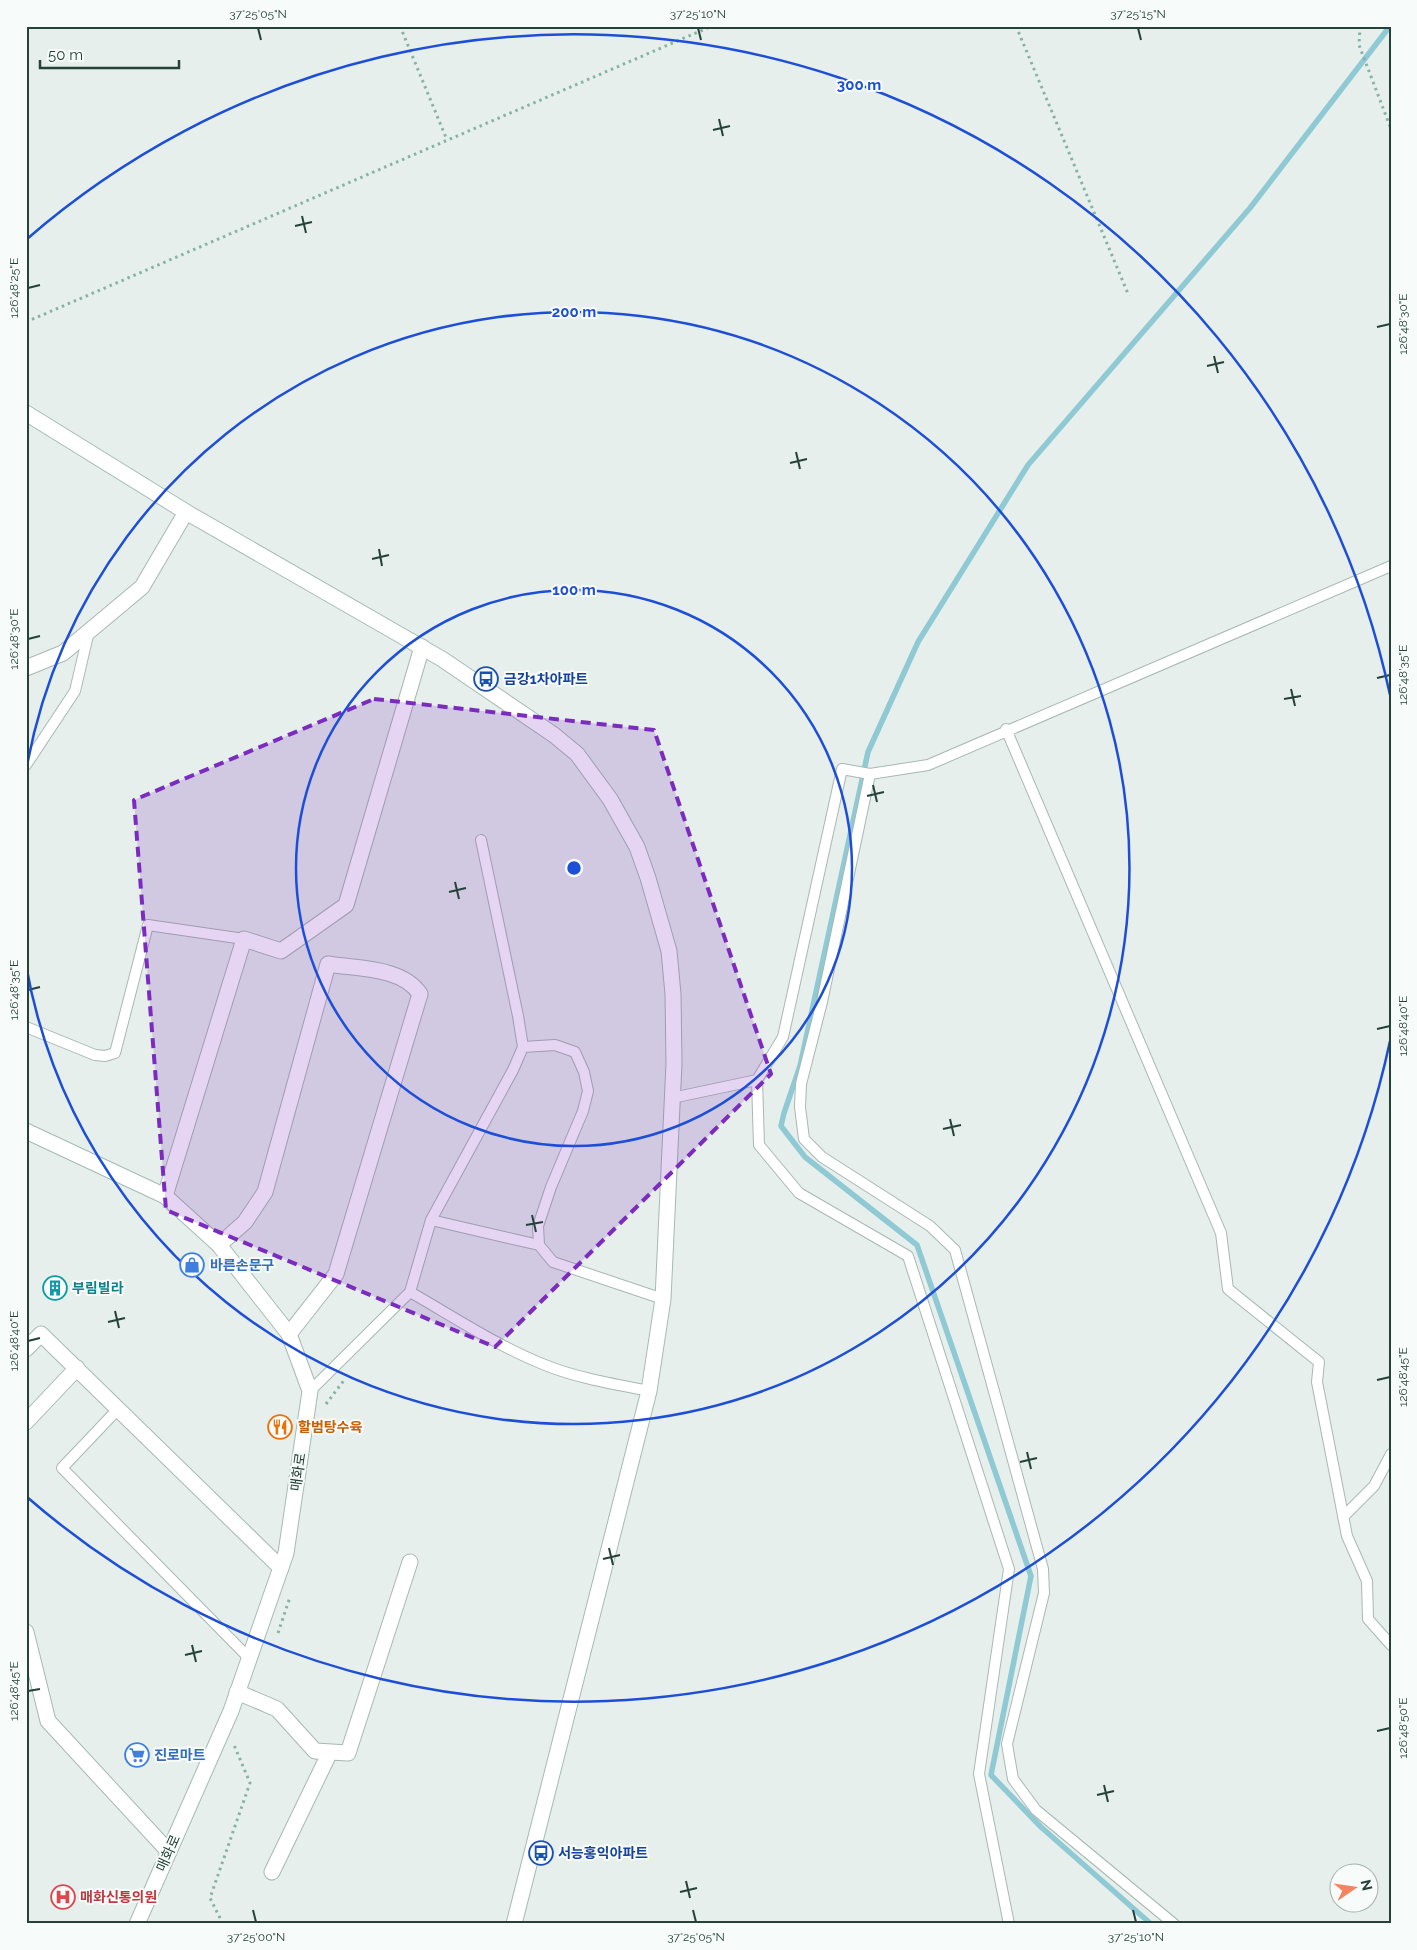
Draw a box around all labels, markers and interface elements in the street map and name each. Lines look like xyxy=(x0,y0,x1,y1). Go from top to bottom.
text: 37°25'05"N xyxy=(229,7,287,21)
text: 37°25'10"N xyxy=(670,7,726,21)
text: 37°25'15"N xyxy=(1110,7,1166,21)
scale bar xyxy=(40,38,179,70)
text: 50 m xyxy=(48,46,83,64)
text: 300 m xyxy=(837,76,881,94)
text: 126°48'25"E xyxy=(7,258,21,318)
text: 126°48'30"E xyxy=(1396,293,1410,355)
text: 200 m xyxy=(552,303,596,321)
text: 100 m xyxy=(552,581,596,599)
text: 126°48'30"E xyxy=(7,608,21,670)
text: 126°48'35"E xyxy=(1396,645,1410,705)
bus stop icon: 금강1차아파트 xyxy=(473,666,499,692)
place label: 금강1차아파트 xyxy=(504,671,588,687)
centre of rings xyxy=(565,859,583,877)
text: 126°48'35"E xyxy=(7,960,21,1020)
text: 126°48'40"E xyxy=(1396,996,1410,1056)
shop icon: 바른손문구 xyxy=(179,1252,205,1278)
place label: 바른손문구 xyxy=(210,1257,275,1273)
building icon: 부림빌라 xyxy=(42,1275,68,1301)
place label: 부림빌라 xyxy=(72,1280,124,1296)
text: 126°48'40"E xyxy=(7,1311,21,1371)
text: 126°48'45"E xyxy=(1396,1347,1410,1407)
restaurant icon: 할범탕수육 xyxy=(267,1414,293,1440)
place label: 할범탕수육 xyxy=(298,1419,363,1435)
street label: 매화로 xyxy=(287,1452,309,1492)
text: 126°48'45"E xyxy=(7,1661,21,1721)
text: 126°48'50"E xyxy=(1396,1697,1410,1759)
supermarket icon: 진로마트 xyxy=(124,1742,150,1768)
place label: 진로마트 xyxy=(154,1747,206,1763)
street label: 매화로 xyxy=(153,1832,183,1874)
bus stop icon: 서능홍익아파트 xyxy=(528,1840,554,1866)
place label: 서능홍익아파트 xyxy=(558,1845,648,1861)
north arrow xyxy=(1330,1862,1380,1912)
text: N xyxy=(1358,1878,1376,1892)
hospital icon: 매화신통의원 xyxy=(50,1884,76,1910)
place label: 매화신통의원 xyxy=(80,1889,157,1905)
text: 37°25'00"N xyxy=(227,1930,285,1944)
text: 37°25'05"N xyxy=(667,1930,725,1944)
text: 37°25'10"N xyxy=(1108,1930,1164,1944)

